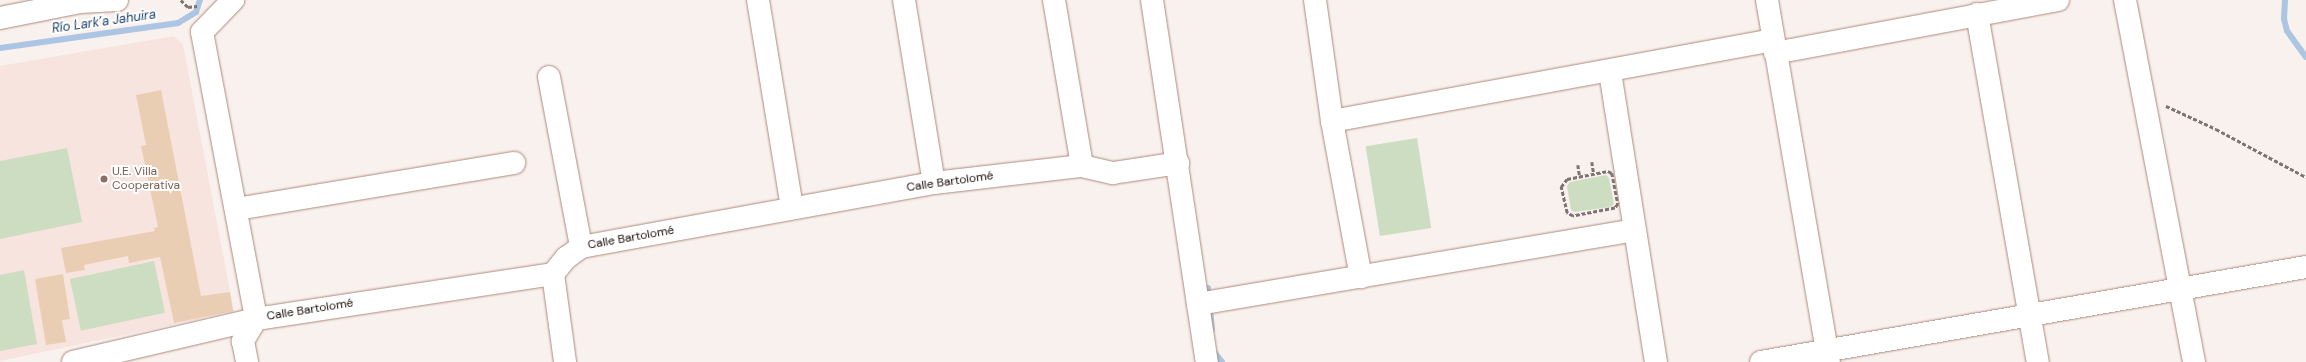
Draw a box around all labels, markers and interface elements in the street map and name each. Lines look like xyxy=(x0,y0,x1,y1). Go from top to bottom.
water label: Río Lark’a Jahuira xyxy=(51,7,157,37)
place label: U.E. Villa Cooperativa xyxy=(112,165,180,193)
street label: Calle Bartolomé xyxy=(906,169,994,195)
marker: U.E. Villa Cooperativa xyxy=(99,174,109,184)
street label: Calle Bartolomé xyxy=(587,223,675,253)
street label: Calle Bartolomé xyxy=(266,296,354,324)

